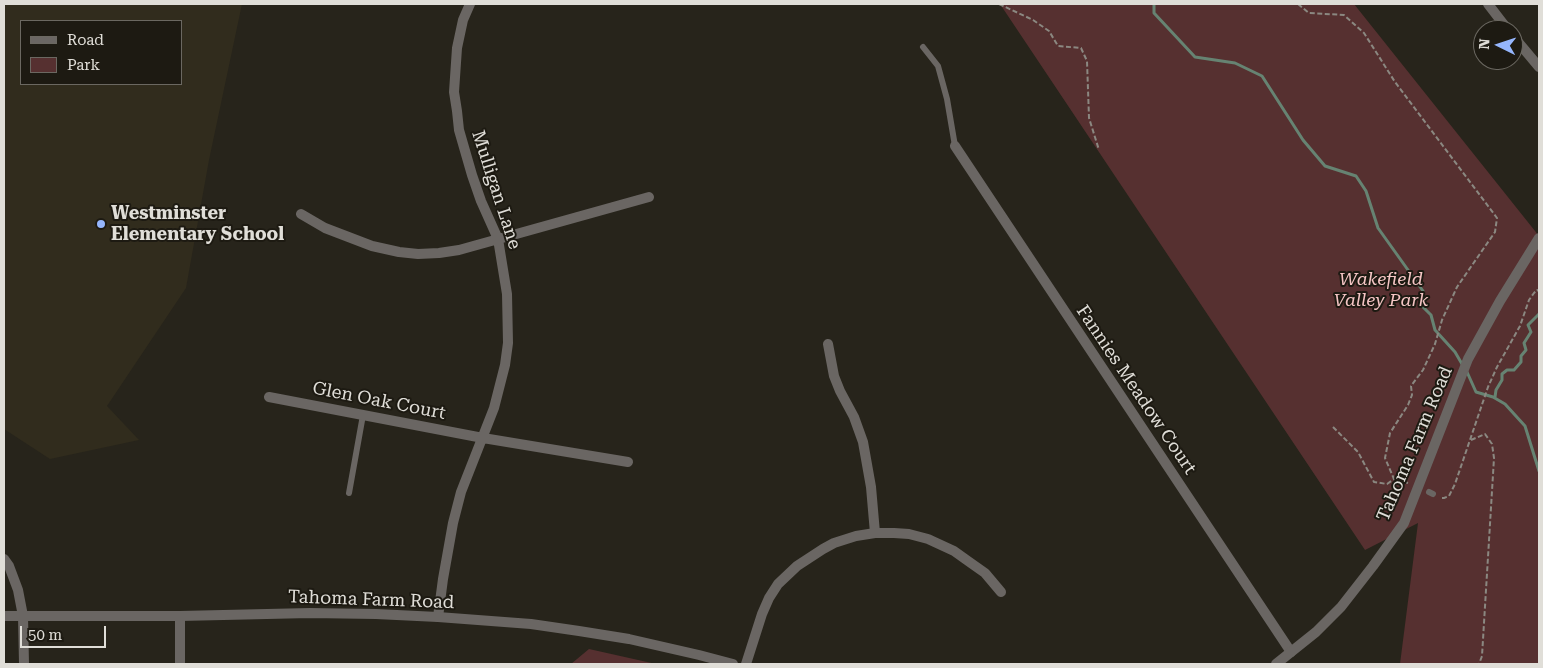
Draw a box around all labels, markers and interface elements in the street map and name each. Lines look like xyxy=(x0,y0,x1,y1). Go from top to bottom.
legend xyxy=(20,20,182,85)
north arrow xyxy=(1473,20,1523,70)
text: Road xyxy=(67,31,104,49)
text: N xyxy=(1476,38,1492,50)
text: Park xyxy=(67,56,100,74)
street label: Mulligan Lane xyxy=(467,128,525,252)
place label: Westminster Elementary School xyxy=(111,203,284,245)
marker: Westminster Elementary School xyxy=(95,218,107,230)
park label: Wakefield Valley Park xyxy=(1334,269,1428,312)
street label: Fannies Meadow Court xyxy=(1071,301,1201,479)
street label: Tahoma Farm Road xyxy=(1373,363,1457,525)
street label: Glen Oak Court xyxy=(311,377,447,425)
street label: Tahoma Farm Road xyxy=(288,586,454,614)
scale bar xyxy=(22,616,109,648)
text: 50 m xyxy=(28,626,62,644)

